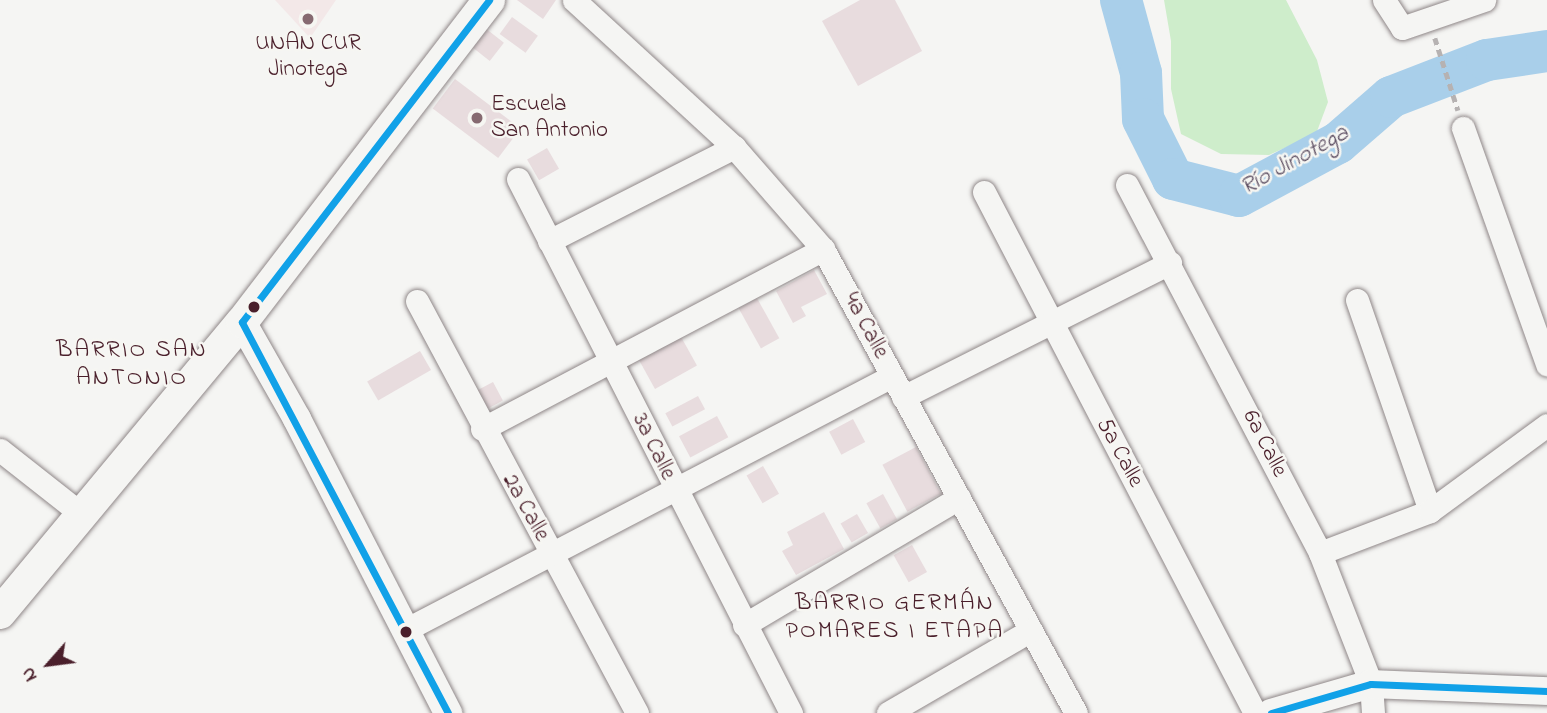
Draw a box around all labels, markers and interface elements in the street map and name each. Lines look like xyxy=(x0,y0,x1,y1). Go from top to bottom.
marker: UNAN CUR Jinotega xyxy=(300,11,316,27)
place label: UNAN CUR Jinotega xyxy=(255,30,361,84)
place label: Escuela San Antonio xyxy=(491,91,608,145)
marker: Escuela San Antonio xyxy=(469,110,485,126)
water label: Río Jinotega xyxy=(1236,120,1354,202)
street label: 4a Calle xyxy=(836,288,894,364)
unlabelled marker xyxy=(247,300,261,314)
district label: BARRIO SAN ANTONIO xyxy=(58,337,206,393)
street label: 6a Calle xyxy=(1236,406,1292,482)
street label: 3a Calle xyxy=(625,409,681,485)
street label: 5a Calle xyxy=(1089,414,1149,492)
street label: 2a Calle xyxy=(495,470,555,546)
district label: BARRIO GERMÁN POMARES I ETAPA xyxy=(787,590,1003,646)
unlabelled marker xyxy=(399,625,413,639)
north arrow xyxy=(14,629,84,699)
text: N xyxy=(15,662,45,686)

